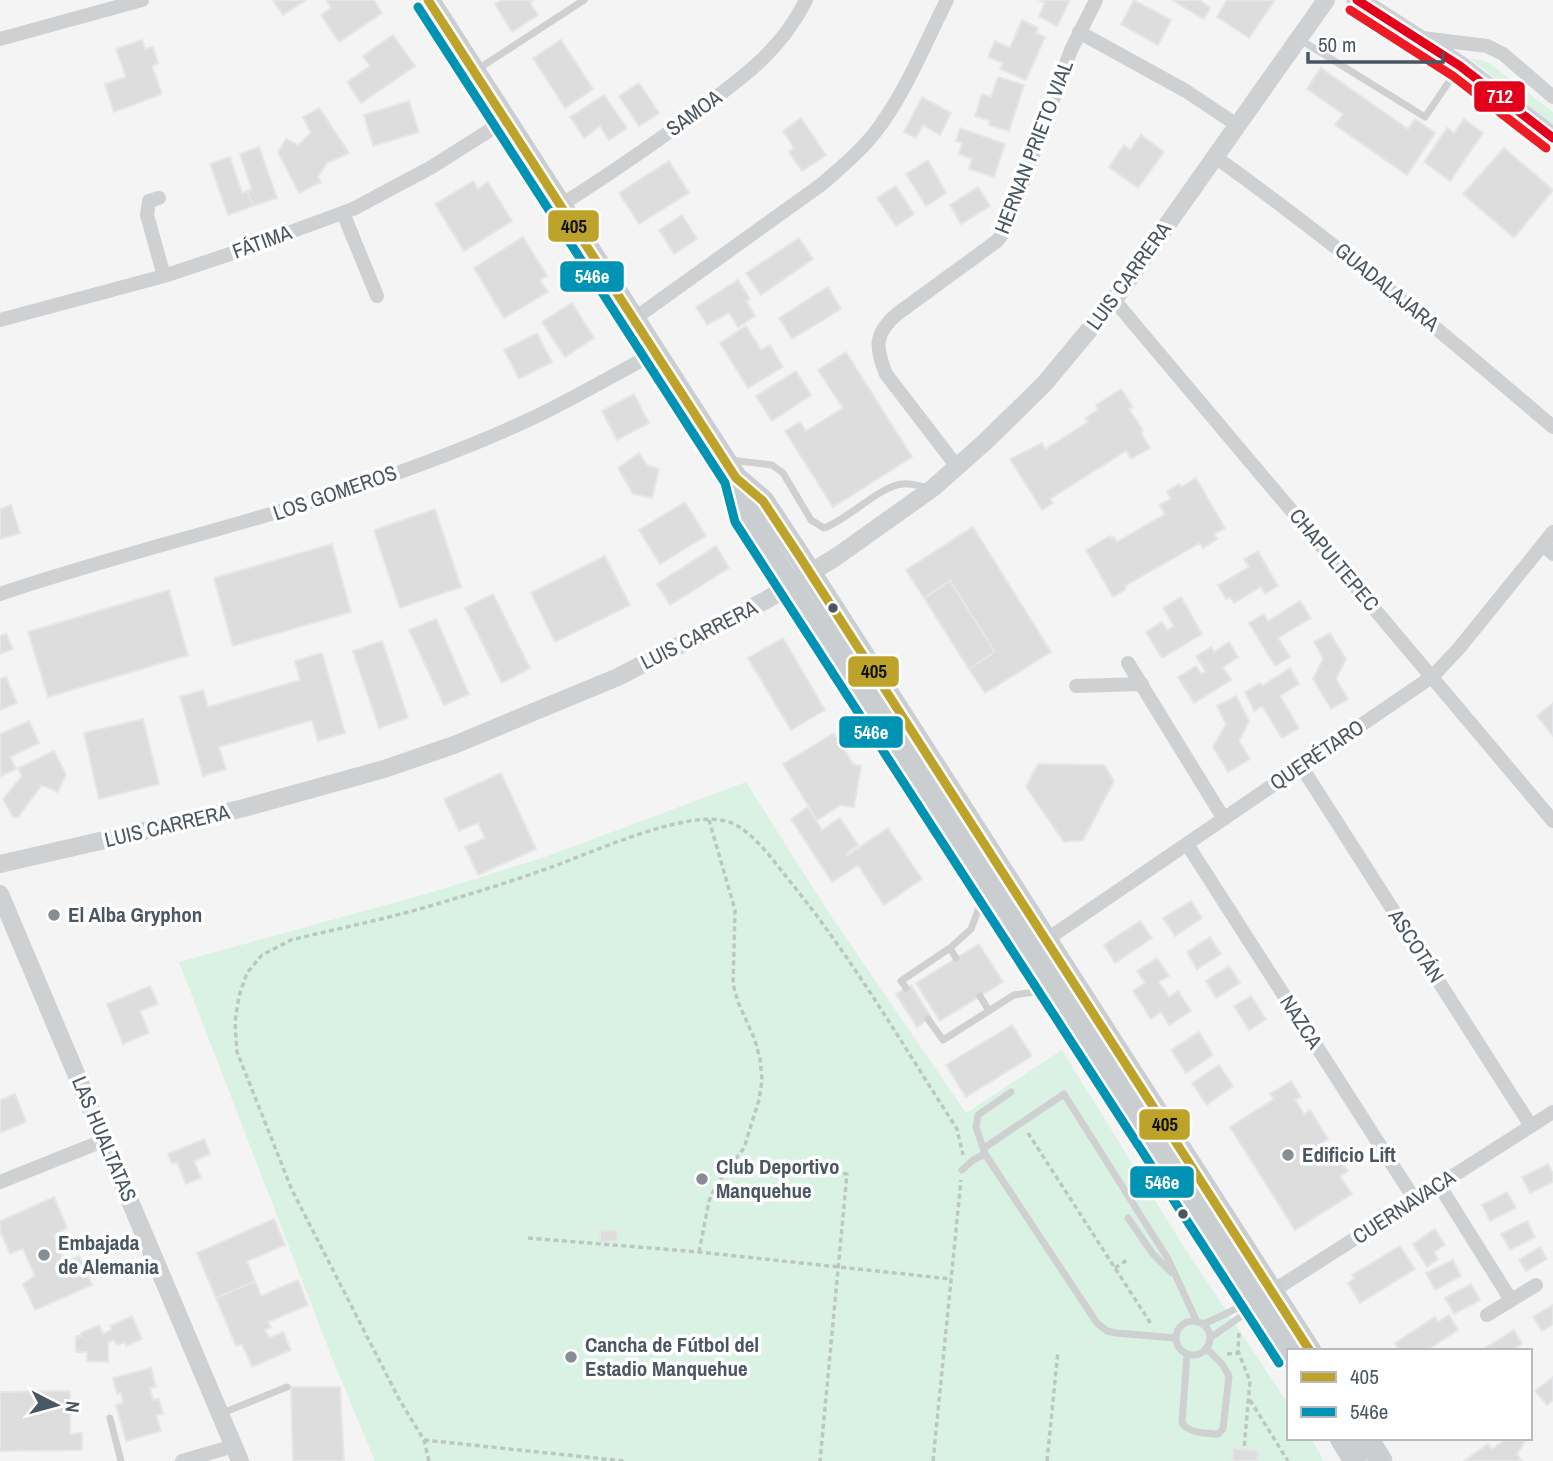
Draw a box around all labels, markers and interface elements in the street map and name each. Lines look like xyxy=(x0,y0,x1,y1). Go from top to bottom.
scale bar xyxy=(1308,21,1443,65)
text: 50 m xyxy=(1318,30,1356,59)
street label: HERNAN PRIETO VIAL xyxy=(987,56,1080,238)
line badge: 712 xyxy=(1473,80,1526,113)
street label: SAMOA xyxy=(660,82,728,143)
text: 712 xyxy=(1487,83,1513,109)
line badge: 405 xyxy=(547,209,600,243)
text: 405 xyxy=(561,213,587,239)
street label: LUIS CARRERA xyxy=(1079,215,1178,336)
street label: FÁTIMA xyxy=(228,217,296,266)
street label: GUADALAJARA xyxy=(1329,236,1446,338)
line badge: 546e xyxy=(559,260,625,293)
text: 546e xyxy=(575,263,610,289)
street label: LOS GOMEROS xyxy=(269,458,401,527)
street label: CHAPULTEPEC xyxy=(1283,502,1386,617)
street label: LUIS CARRERA xyxy=(635,593,763,676)
unlabelled marker xyxy=(826,601,840,615)
line badge: 405 xyxy=(847,655,900,688)
text: 405 xyxy=(861,658,887,684)
street label: QUERÉTARO xyxy=(1264,712,1370,797)
line badge: 546e xyxy=(838,715,904,749)
text: 546e xyxy=(854,719,889,745)
street label: LUIS CARRERA xyxy=(102,797,233,854)
place label: El Alba Gryphon xyxy=(68,900,202,929)
street label: ASCOTÁN xyxy=(1381,903,1451,988)
marker: El Alba Gryphon xyxy=(46,907,62,923)
street label: NAZCA xyxy=(1273,989,1330,1055)
street label: LAS HUALTATAS xyxy=(65,1072,144,1206)
line badge: 405 xyxy=(1138,1108,1191,1141)
text: 405 xyxy=(1152,1111,1178,1137)
place label: Edificio Lift xyxy=(1302,1140,1396,1169)
marker: Edificio Lift xyxy=(1280,1147,1296,1163)
place label: Club Deportivo Manquehue xyxy=(716,1152,839,1205)
street label: CUERNAVACA xyxy=(1347,1162,1461,1251)
line badge: 546e xyxy=(1129,1165,1195,1199)
text: 546e xyxy=(1145,1169,1180,1195)
marker: Club Deportivo Manquehue xyxy=(694,1171,710,1187)
unlabelled marker xyxy=(1176,1207,1190,1221)
place label: Embajada de Alemania xyxy=(58,1228,159,1281)
marker: Embajada de Alemania xyxy=(36,1247,52,1263)
place label: Cancha de Fútbol del Estadio Manquehue xyxy=(585,1330,759,1383)
marker: Cancha de Fútbol del Estadio Manquehue xyxy=(563,1349,579,1365)
legend xyxy=(1287,1349,1532,1440)
text: 405 xyxy=(1350,1362,1379,1391)
north arrow xyxy=(21,1370,91,1440)
text: 546e xyxy=(1350,1397,1388,1426)
text: N xyxy=(59,1400,86,1414)

